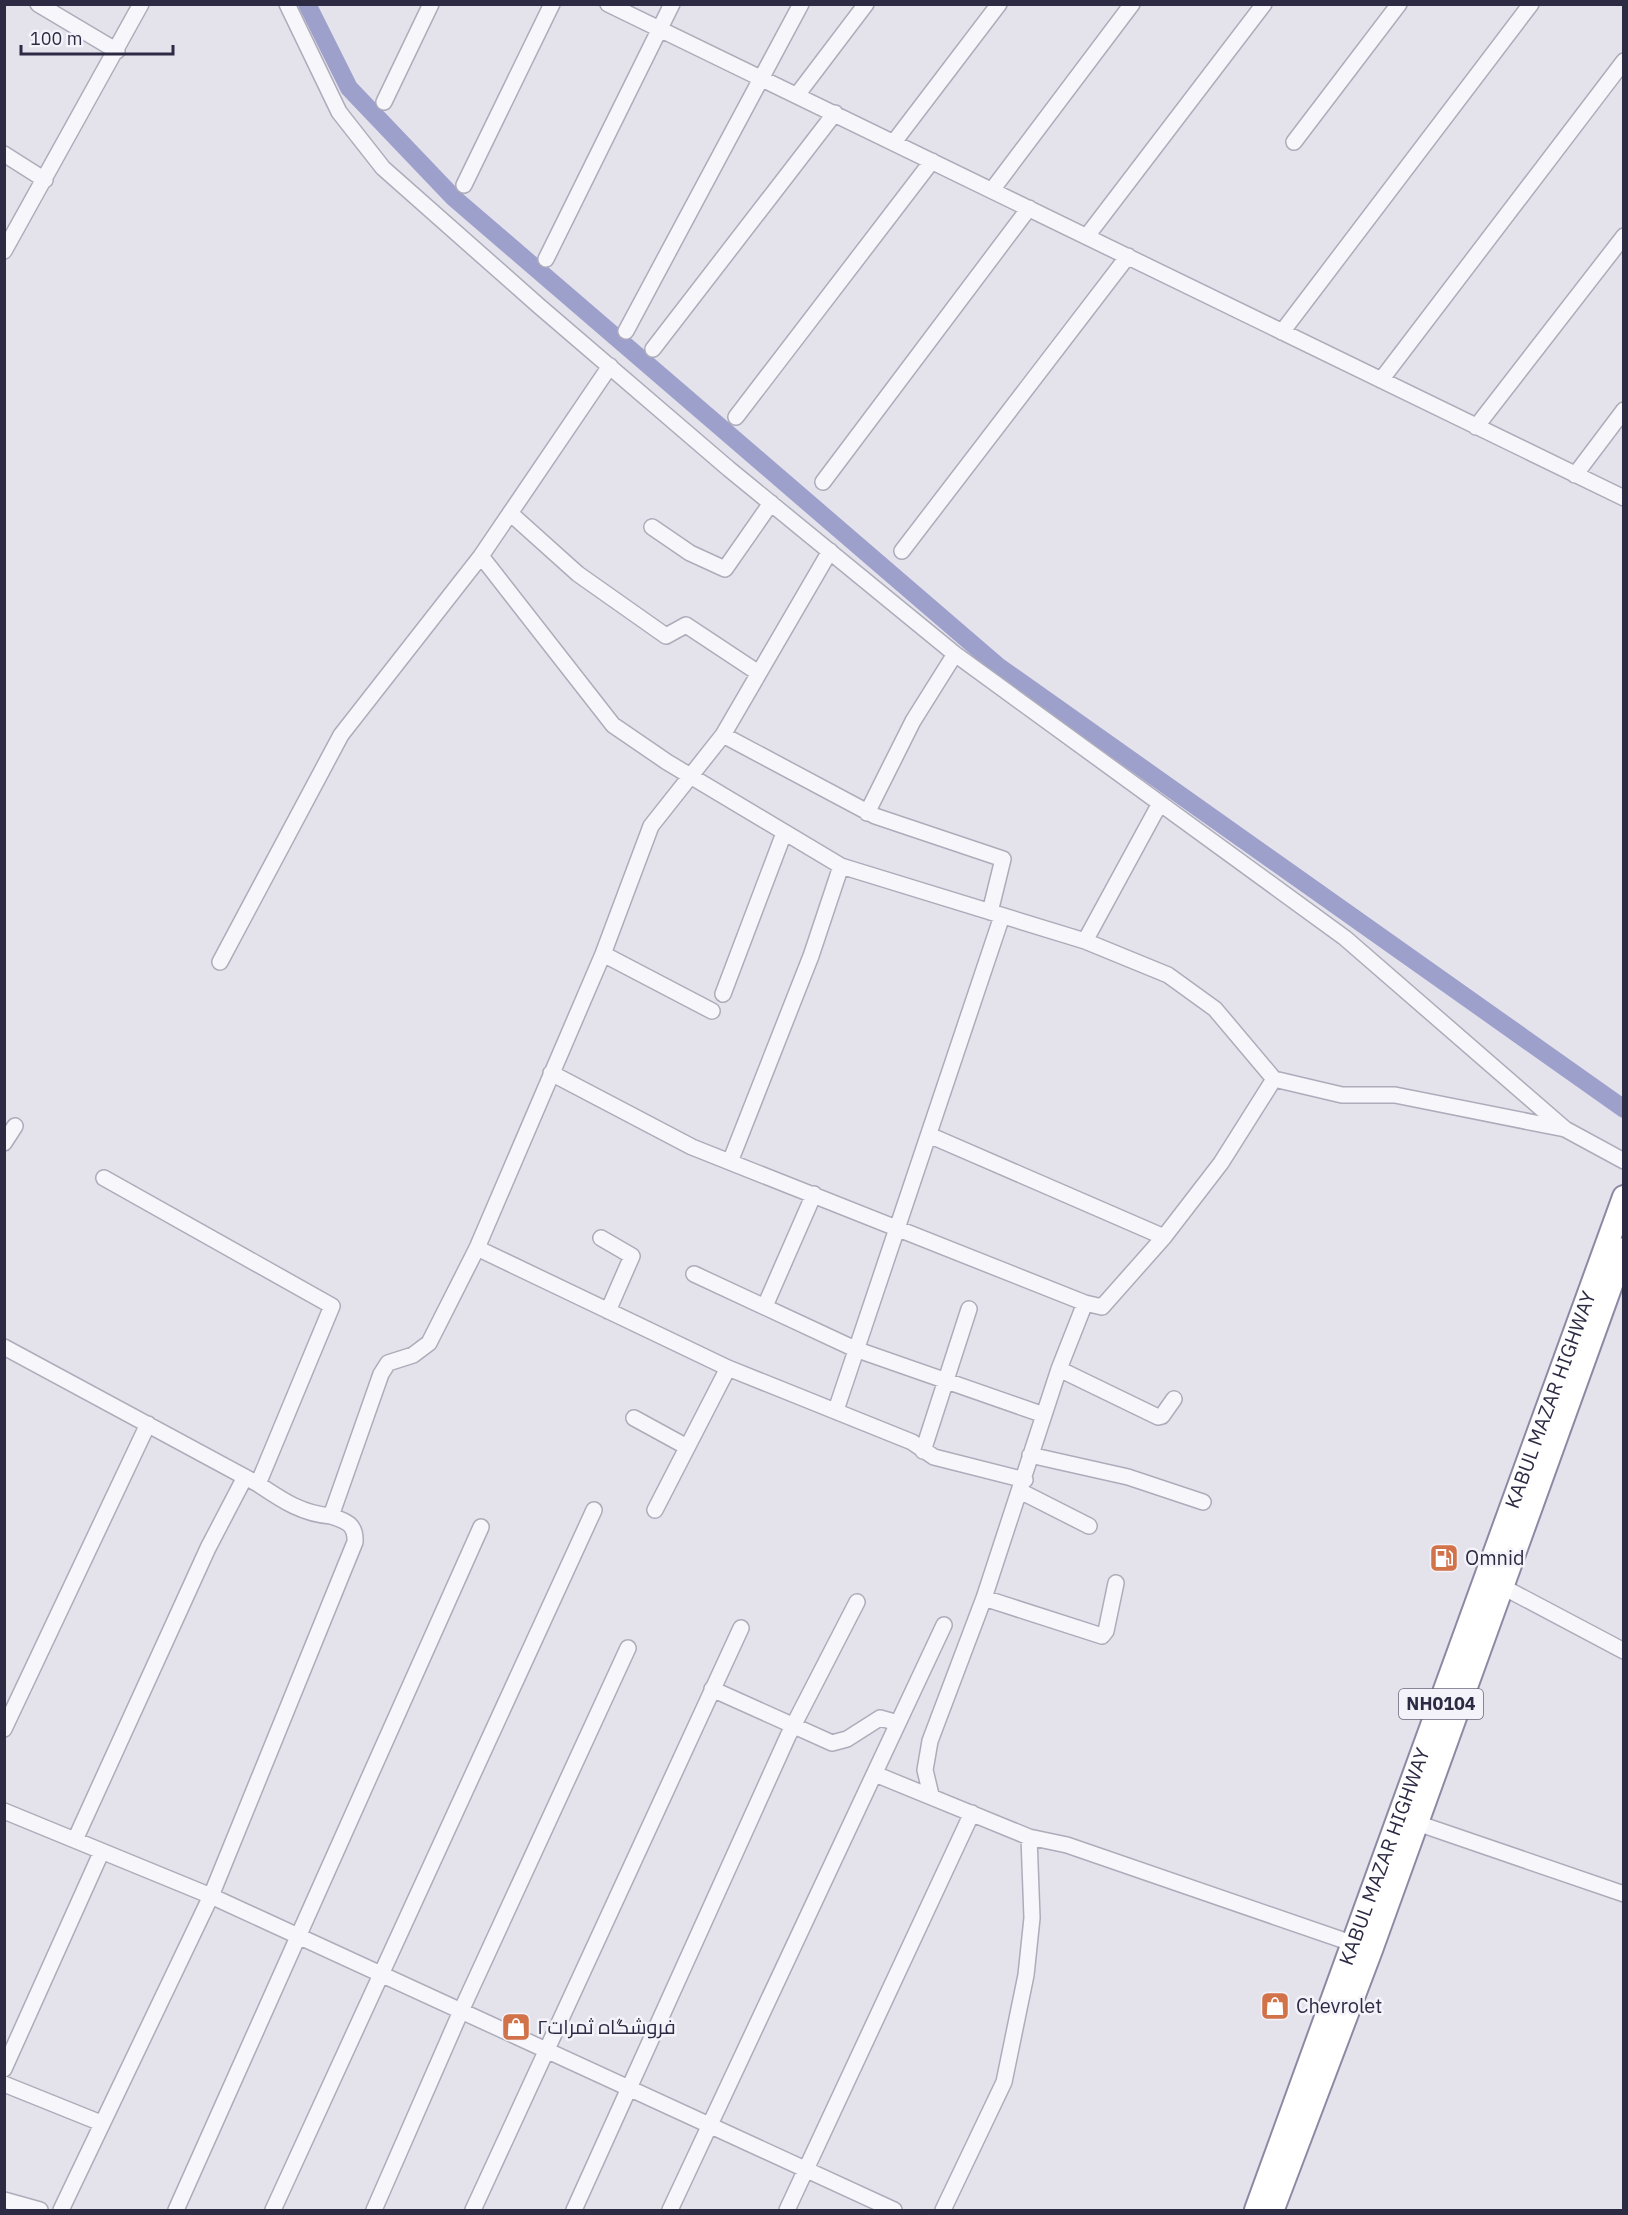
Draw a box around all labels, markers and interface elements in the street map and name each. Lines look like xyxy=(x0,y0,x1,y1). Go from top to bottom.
scale bar xyxy=(21,18,172,56)
text: 100 m xyxy=(30,27,82,50)
street label: KABUL MAZAR HIGHWAY xyxy=(1498,1287,1602,1512)
fuel station icon: Omnid xyxy=(1428,1542,1460,1574)
place label: Omnid xyxy=(1465,1544,1525,1571)
road number: NH0104 xyxy=(1399,1689,1483,1719)
street label: KABUL MAZAR HIGHWAY xyxy=(1332,1744,1436,1969)
shop icon: Chevrolet xyxy=(1259,1990,1291,2022)
place label: Chevrolet xyxy=(1296,1992,1382,2019)
shop icon: فروشگاه ثمرات٢ xyxy=(500,2011,532,2043)
place label: فروشگاه ثمرات٢ xyxy=(537,2013,676,2040)

